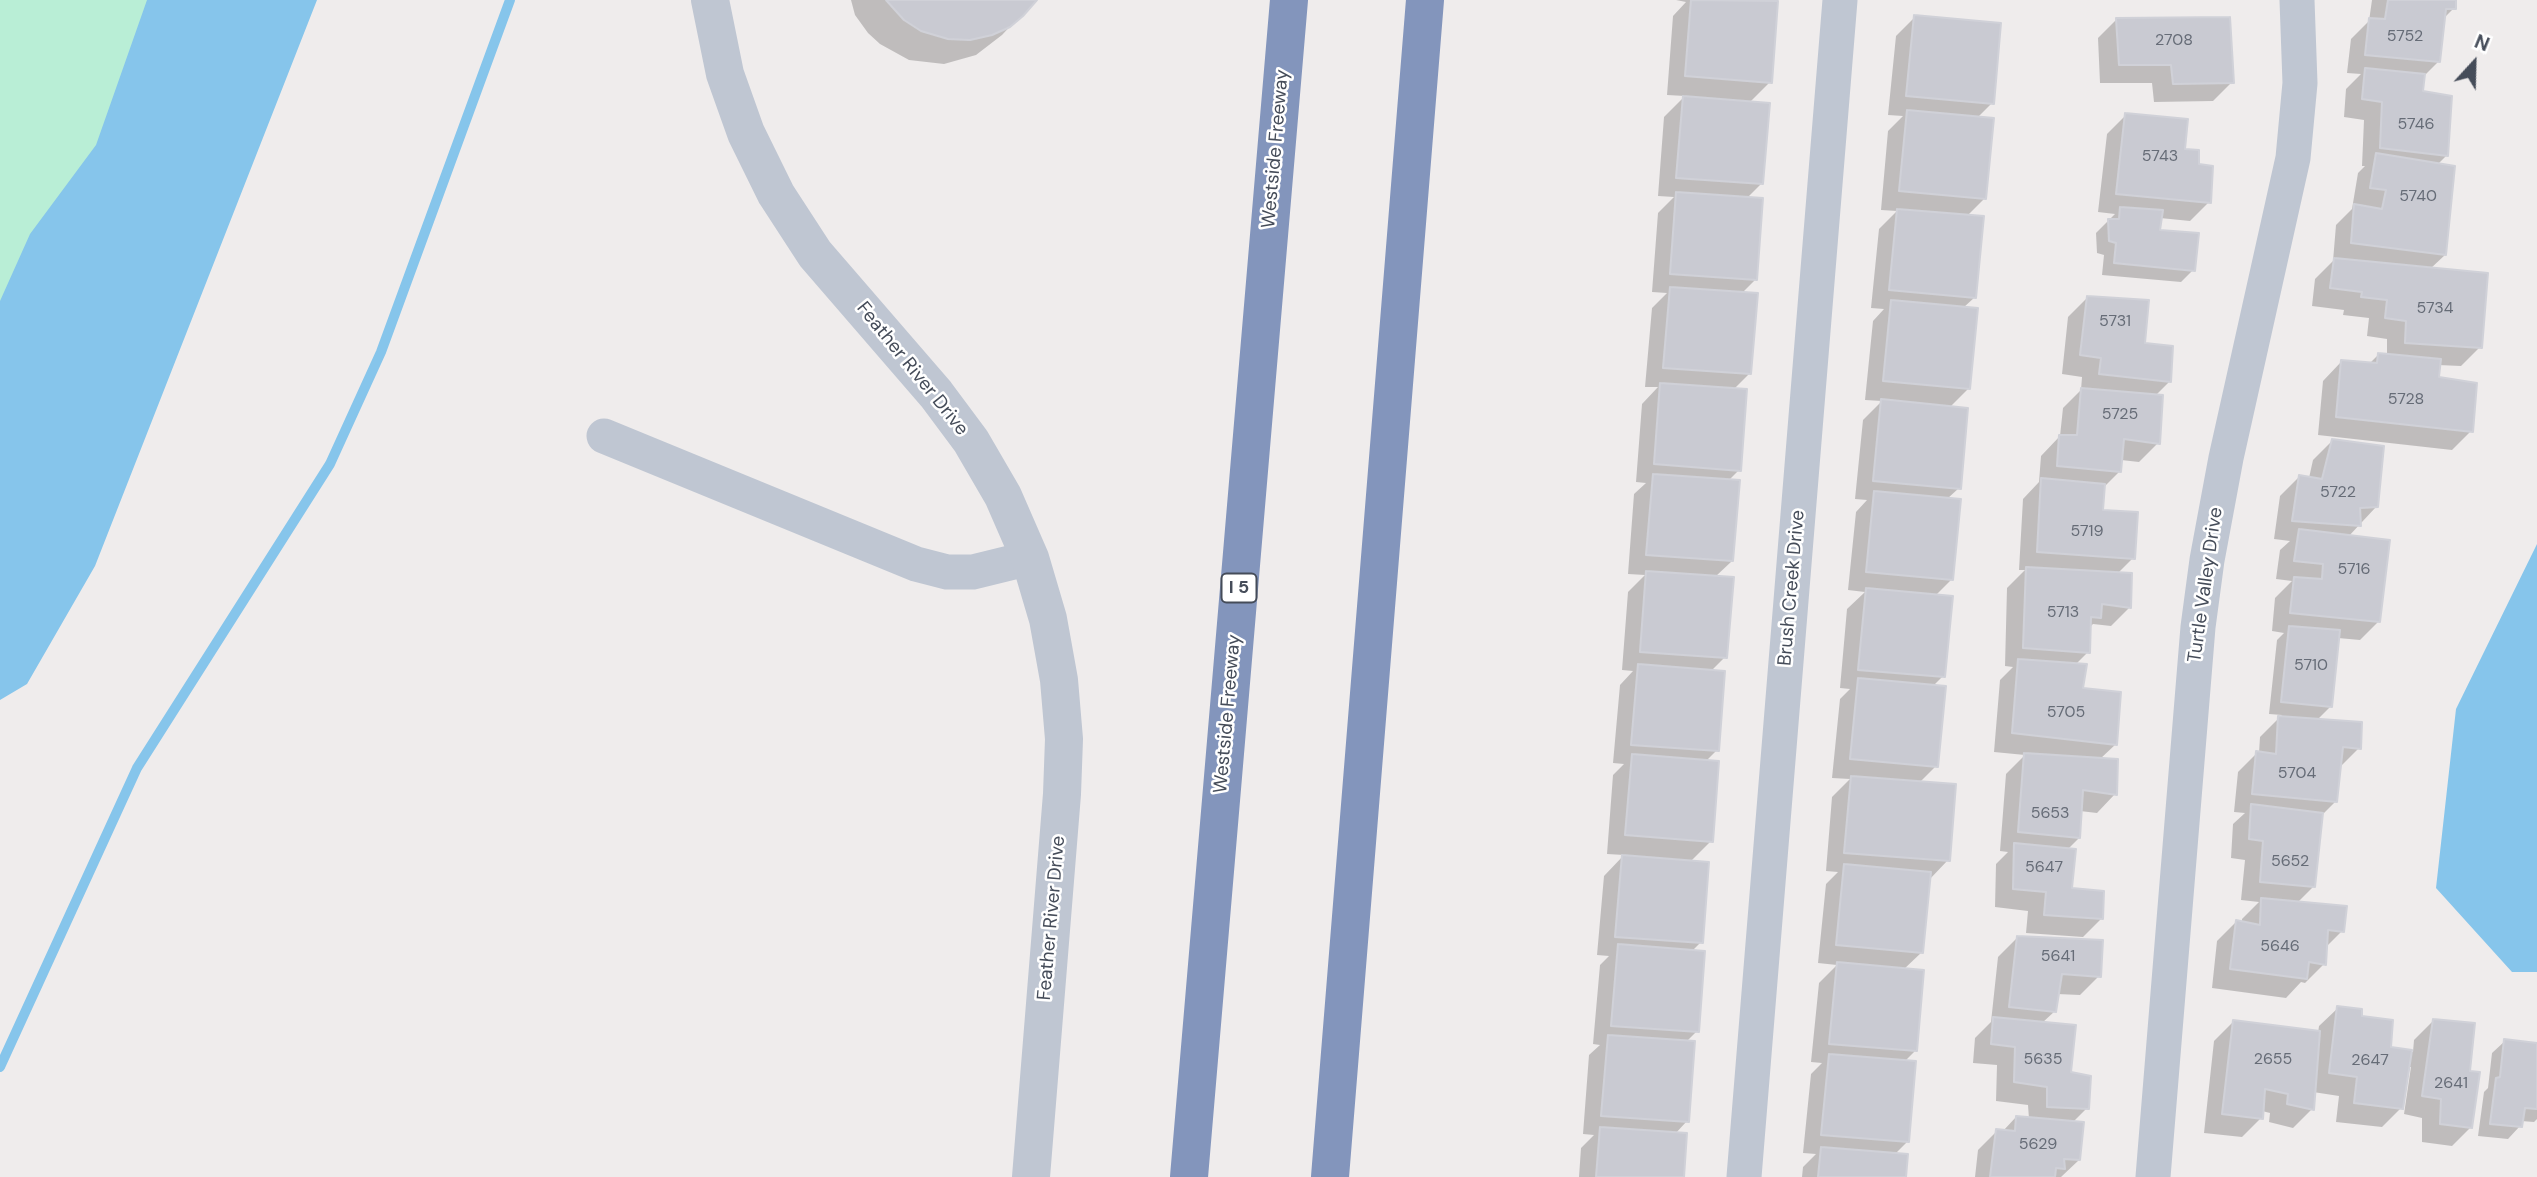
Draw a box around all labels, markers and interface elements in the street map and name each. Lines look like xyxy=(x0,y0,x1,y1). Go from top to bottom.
house number: 5752 xyxy=(2387,27,2423,47)
north arrow xyxy=(2439,28,2509,98)
text: N xyxy=(2471,29,2493,57)
house number: 2708 xyxy=(2155,31,2193,51)
street label: Westside Freeway xyxy=(1258,69,1294,229)
house number: 5746 xyxy=(2398,115,2434,135)
house number: 5743 xyxy=(2142,147,2178,167)
house number: 5740 xyxy=(2399,187,2437,207)
street label: Feather River Drive xyxy=(851,298,973,440)
house number: 5734 xyxy=(2417,299,2453,319)
house number: 5731 xyxy=(2099,312,2131,332)
house number: 5728 xyxy=(2388,390,2424,410)
house number: 5725 xyxy=(2102,405,2138,425)
house number: 5722 xyxy=(2320,483,2356,503)
street label: Turtle Valley Drive xyxy=(2184,506,2228,664)
street label: Brush Creek Drive xyxy=(1774,509,1810,667)
house number: 5719 xyxy=(2070,522,2104,542)
house number: 5716 xyxy=(2337,560,2371,580)
road number: I 5 xyxy=(1222,574,1256,602)
house number: 5713 xyxy=(2047,603,2079,623)
street label: Westside Freeway xyxy=(1210,634,1246,794)
house number: 5710 xyxy=(2294,656,2328,676)
house number: 5705 xyxy=(2047,703,2085,723)
house number: 5704 xyxy=(2278,764,2316,784)
house number: 5653 xyxy=(2031,804,2069,824)
street label: Feather River Drive xyxy=(1033,835,1071,1001)
house number: 5652 xyxy=(2271,852,2309,872)
house number: 5647 xyxy=(2025,858,2063,878)
house number: 5646 xyxy=(2260,937,2300,957)
house number: 5641 xyxy=(2041,947,2075,967)
house number: 5635 xyxy=(2023,1050,2063,1070)
house number: 2655 xyxy=(2254,1050,2292,1070)
house number: 2647 xyxy=(2351,1051,2389,1071)
house number: 2641 xyxy=(2434,1074,2468,1094)
house number: 5629 xyxy=(2019,1135,2057,1155)

